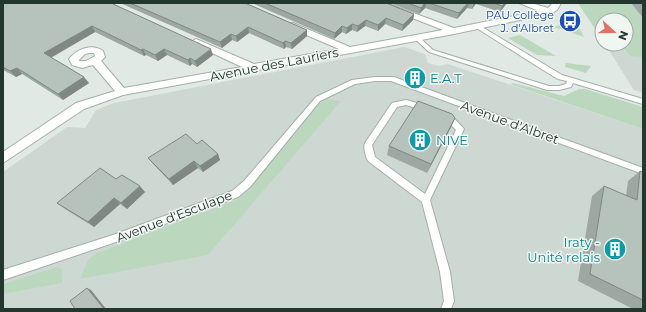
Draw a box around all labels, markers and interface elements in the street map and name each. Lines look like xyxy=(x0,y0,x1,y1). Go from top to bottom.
place label: PAU Collège J. d'Albret xyxy=(486,8,555,35)
bus stop icon: PAU Collège J. d'Albret xyxy=(557,8,583,34)
north arrow xyxy=(594,12,634,52)
text: N xyxy=(615,29,631,42)
street label: Avenue des Lauriers xyxy=(208,44,340,84)
building icon: E.A.T xyxy=(402,65,428,91)
place label: E.A.T xyxy=(430,70,462,86)
street label: Avenue d'Albret xyxy=(459,97,561,147)
building icon: NIVE xyxy=(407,127,433,153)
place label: NIVE xyxy=(436,132,468,148)
street label: Avenue d'Esculape xyxy=(114,186,234,245)
place label: Iraty - Unité relais xyxy=(527,234,600,265)
building icon: Iraty - Unité relais xyxy=(602,236,628,262)

